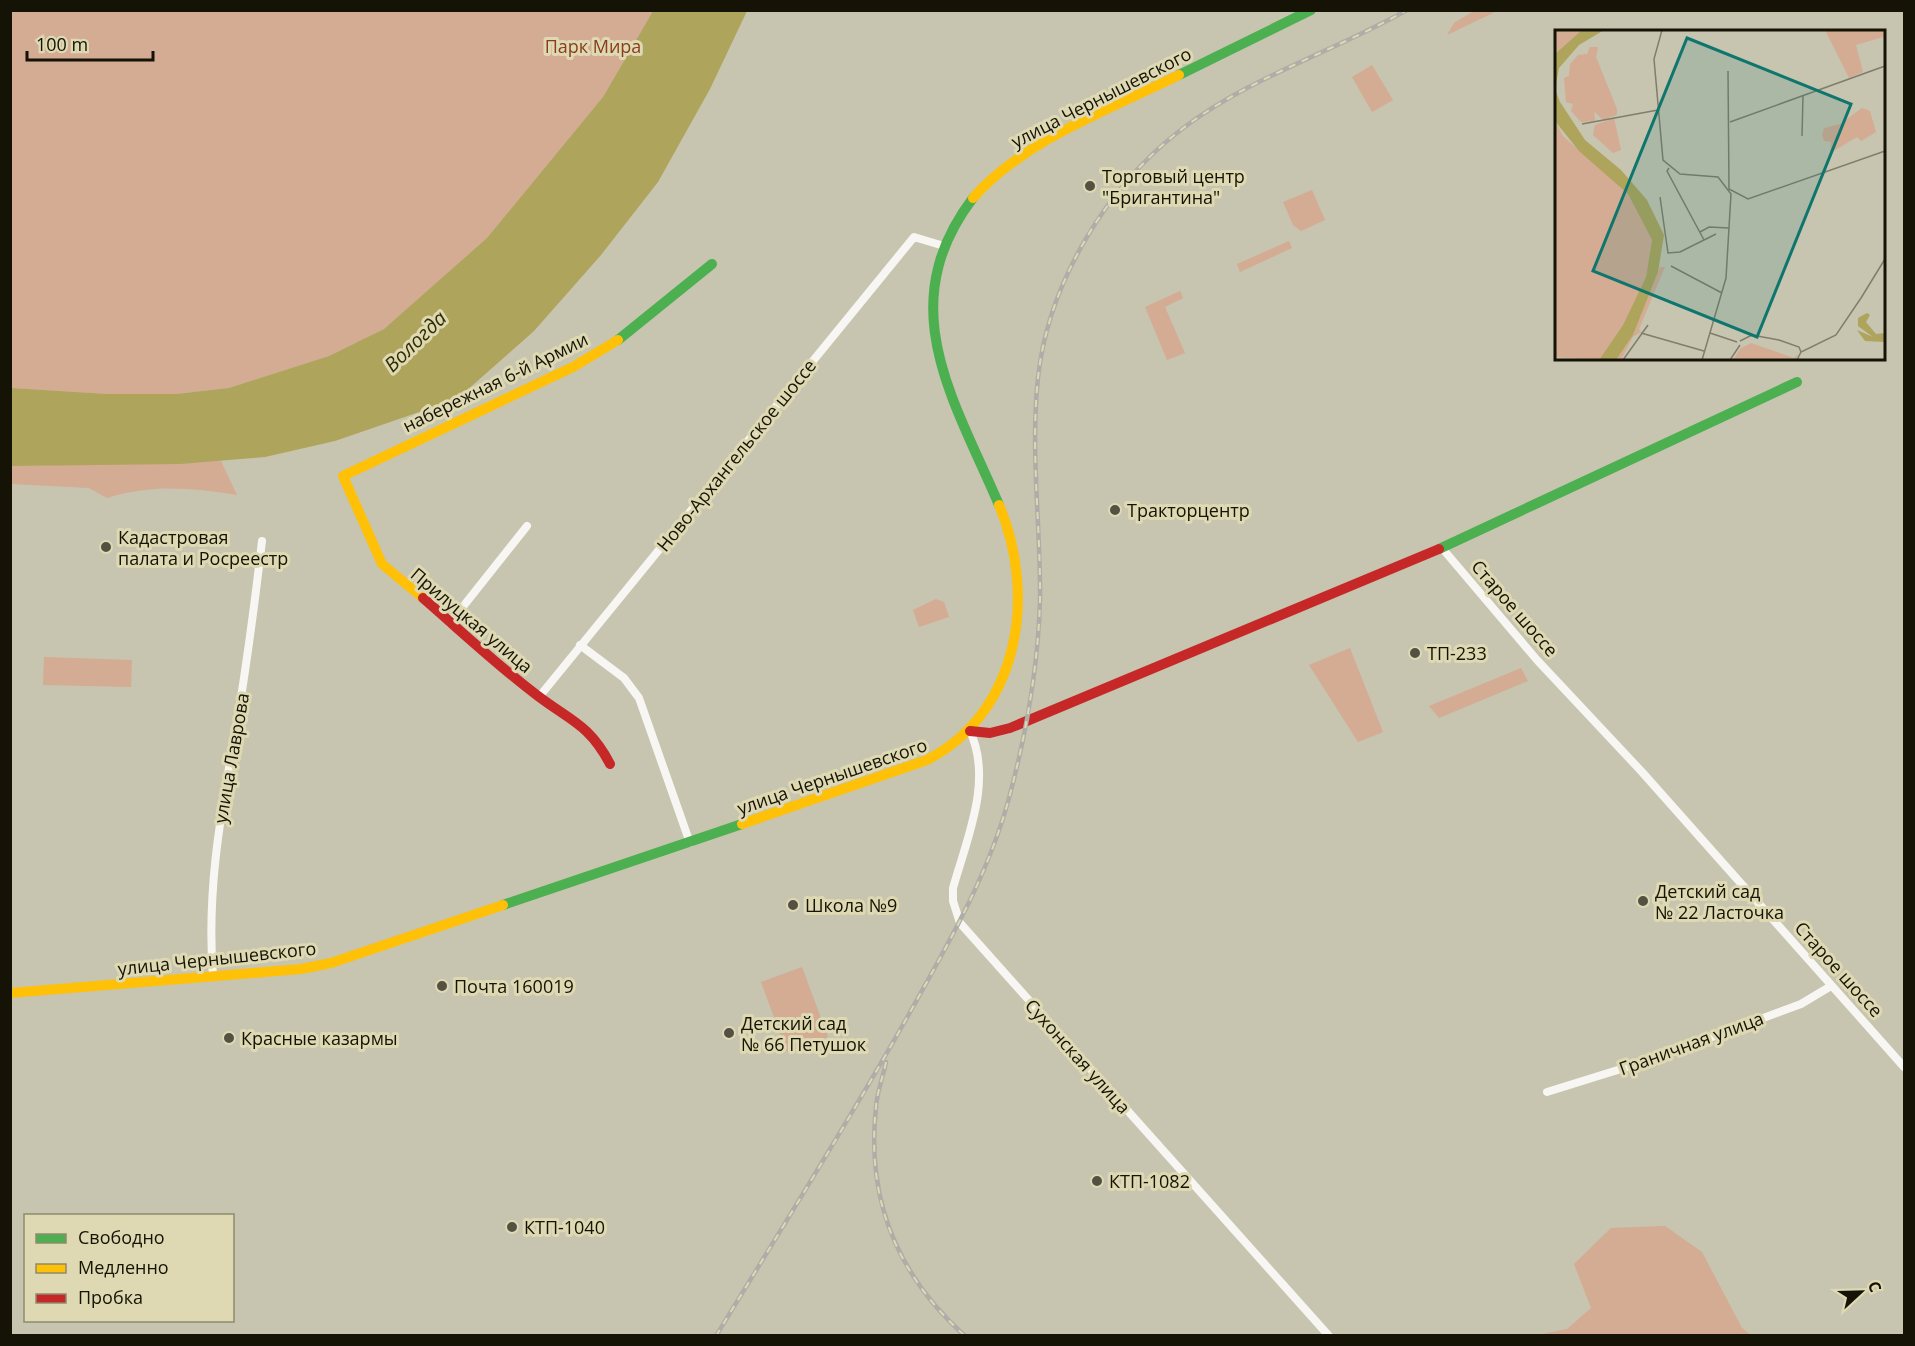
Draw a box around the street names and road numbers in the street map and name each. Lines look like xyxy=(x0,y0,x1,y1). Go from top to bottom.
street label: улица Чернышевского xyxy=(1007,41,1195,153)
street label: набережная 6-й Армии xyxy=(398,327,592,437)
street label: Ново-Архангельское шоссе xyxy=(651,354,821,556)
street label: Старое шоссе xyxy=(1466,555,1564,661)
street label: Прилуцкая улица xyxy=(406,562,538,678)
street label: улица Лаврова xyxy=(208,691,254,825)
street label: улица Чернышевского xyxy=(734,732,930,820)
street label: Старое шоссе xyxy=(1790,916,1888,1022)
street label: улица Чернышевского xyxy=(117,936,317,980)
street label: Сухонская улица xyxy=(1020,994,1136,1118)
street label: Граничная улица xyxy=(1615,1006,1767,1080)

